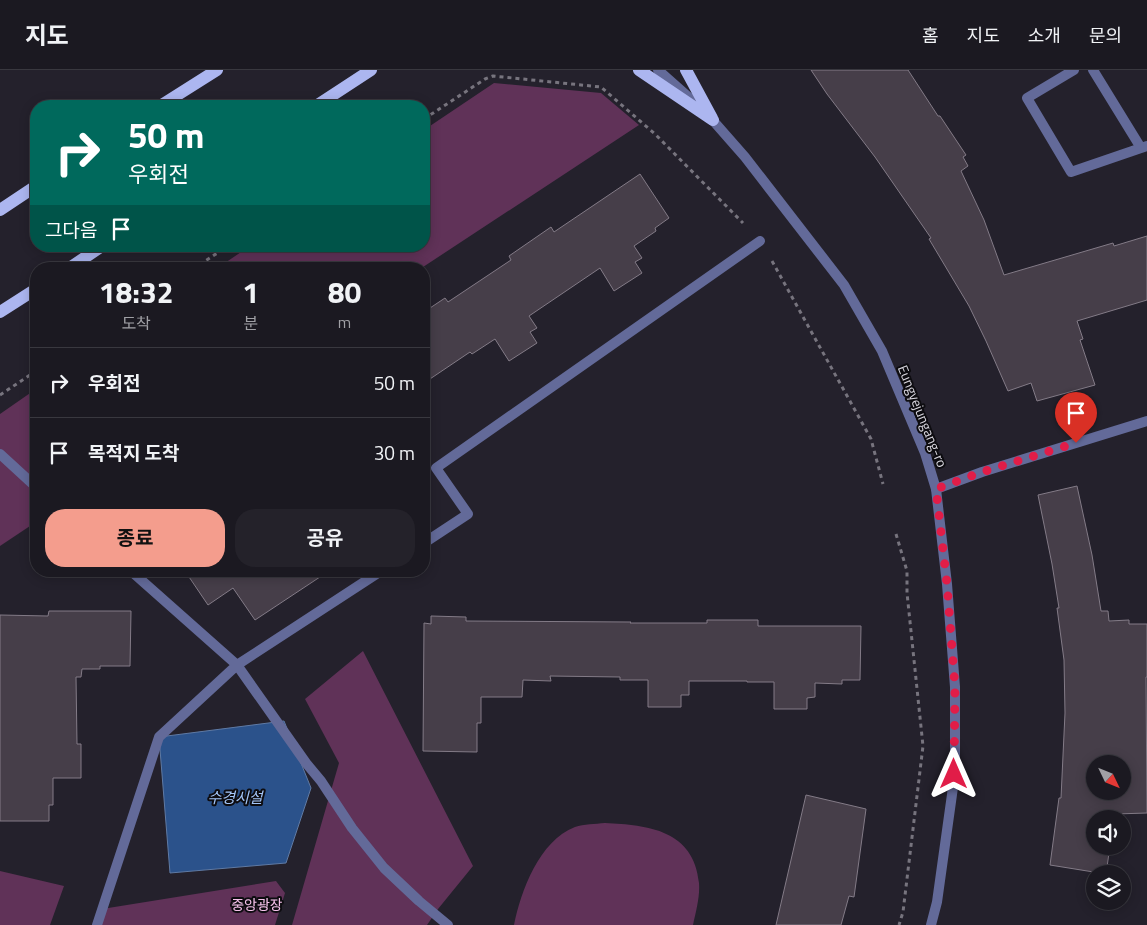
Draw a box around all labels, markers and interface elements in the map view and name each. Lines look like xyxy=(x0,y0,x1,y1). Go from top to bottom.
text: 지도 xyxy=(25,17,69,53)
text: 홈 xyxy=(922,22,939,49)
text: 지도 xyxy=(967,22,1000,49)
text: 소개 xyxy=(1028,22,1061,49)
text: 문의 xyxy=(1089,22,1122,49)
text: 50 m xyxy=(128,108,204,162)
icon: right xyxy=(45,120,110,185)
text: 우회전 xyxy=(128,157,189,191)
text: 그다음 xyxy=(45,215,97,244)
icon: arrive xyxy=(107,215,135,243)
text: 18:32 xyxy=(99,269,174,315)
text: 1 xyxy=(242,269,259,315)
text: 80 xyxy=(328,269,361,315)
text: m xyxy=(338,310,351,334)
text: 도착 xyxy=(121,311,151,335)
text: 분 xyxy=(243,311,258,335)
street label: Eungyejungang-ro xyxy=(893,362,953,470)
text: 우회전 xyxy=(88,368,140,397)
text: 50 m xyxy=(374,368,415,397)
icon: right xyxy=(45,369,73,397)
pin xyxy=(1055,392,1097,443)
icon: arrive xyxy=(1062,399,1090,427)
text: 목적지 도착 xyxy=(88,438,180,467)
text: 30 m xyxy=(374,438,415,467)
icon: arrive xyxy=(45,439,73,467)
button: 종료 xyxy=(45,509,225,567)
button: 공유 xyxy=(235,509,415,567)
position arrow xyxy=(927,747,979,799)
north arrow xyxy=(1086,755,1131,800)
map controls xyxy=(1086,755,1131,910)
water label: 수경시설 xyxy=(207,786,265,809)
button: sound xyxy=(1086,810,1131,855)
button: layers xyxy=(1086,865,1131,910)
park label: 중앙광장 xyxy=(231,894,283,915)

